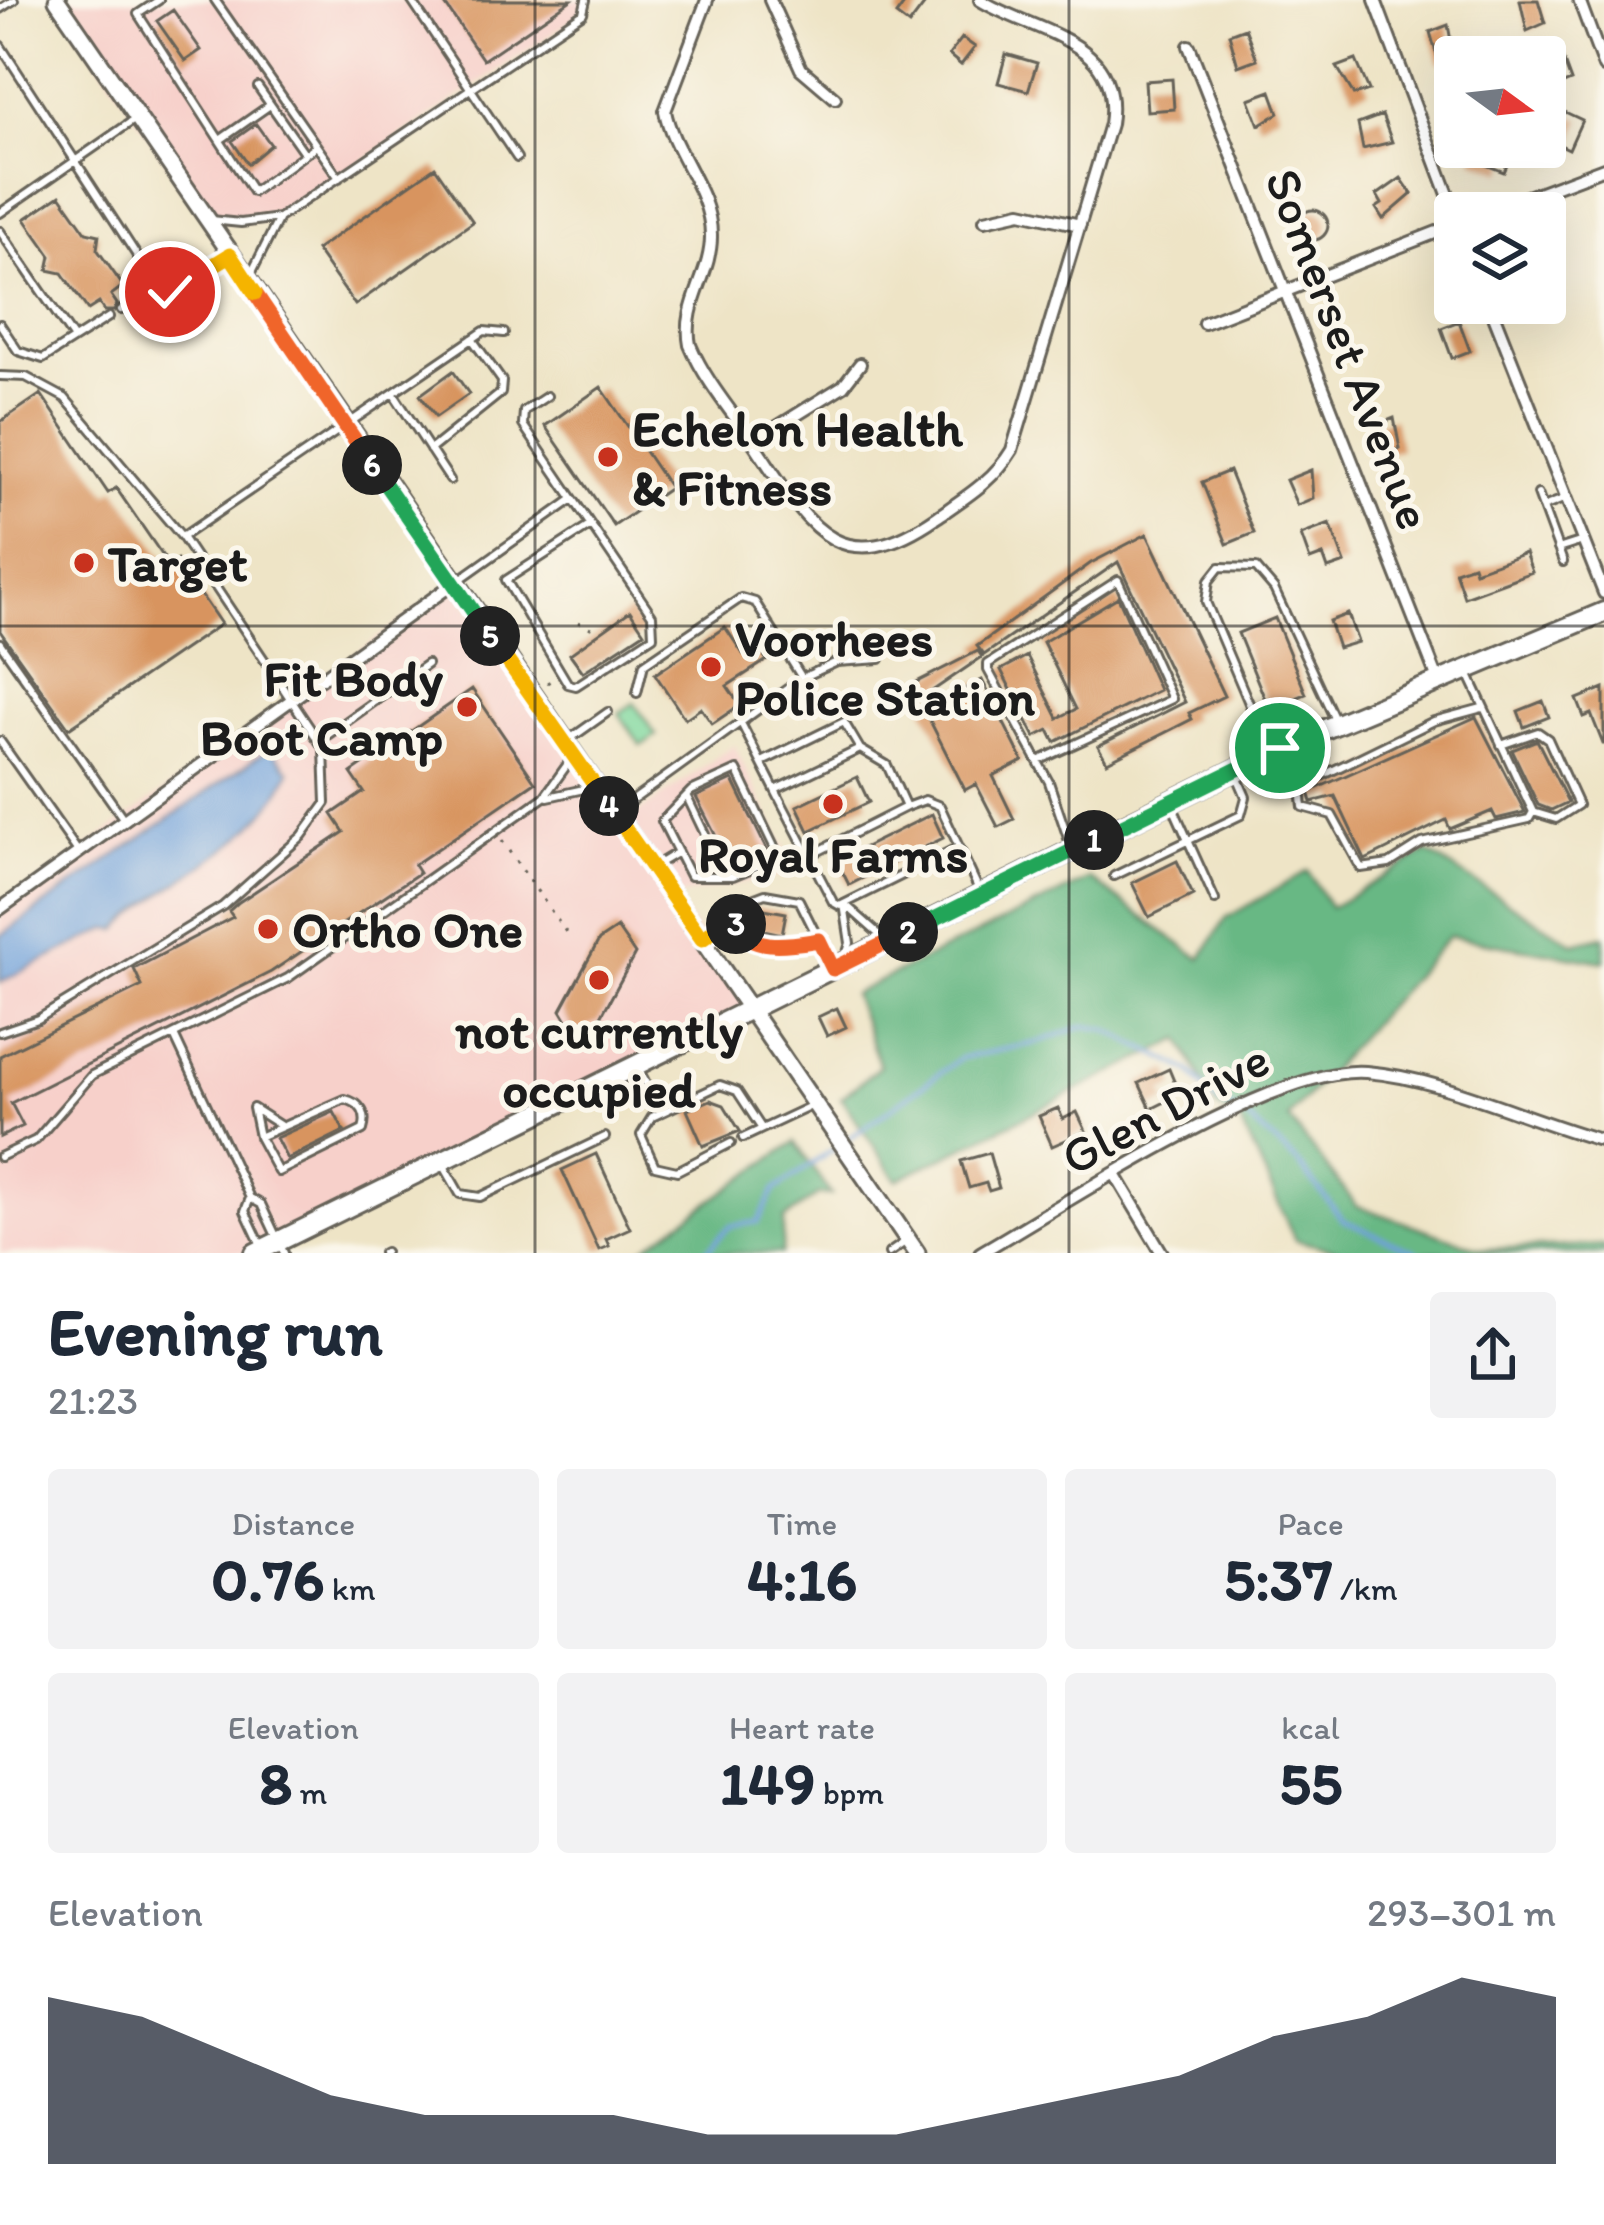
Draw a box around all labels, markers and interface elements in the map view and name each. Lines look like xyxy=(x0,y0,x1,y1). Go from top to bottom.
north arrow xyxy=(1434,36,1566,168)
map controls xyxy=(1434,36,1566,324)
street label: Somerset Avenue xyxy=(1252,160,1446,538)
button: layers xyxy=(1434,192,1566,324)
pin xyxy=(119,241,221,343)
icon: check xyxy=(137,259,203,325)
place label: Echelon Health & Fitness xyxy=(632,398,963,518)
pin: 6 xyxy=(342,435,402,495)
marker: Echelon Health & Fitness xyxy=(595,444,621,470)
text: 6 xyxy=(363,445,381,484)
place label: Target xyxy=(107,533,248,594)
marker: Target xyxy=(71,550,97,576)
pin: 5 xyxy=(460,606,520,666)
place label: Voorhees Police Station xyxy=(735,608,1036,728)
text: 5 xyxy=(481,616,499,655)
place label: Fit Body Boot Camp xyxy=(200,648,444,768)
marker: Voorhees Police Station xyxy=(698,654,724,680)
marker: Fit Body Boot Camp xyxy=(454,694,480,720)
pin xyxy=(1229,697,1331,799)
icon: arrive xyxy=(1247,715,1313,781)
pin: 4 xyxy=(579,776,639,836)
text: 4 xyxy=(599,786,619,825)
marker: Royal Farms xyxy=(820,791,846,817)
pin: 1 xyxy=(1064,810,1124,870)
text: 1 xyxy=(1086,820,1102,859)
place label: Royal Farms xyxy=(698,824,968,885)
pin: 3 xyxy=(706,894,766,954)
place label: Ortho One xyxy=(292,899,523,960)
pin: 2 xyxy=(878,902,938,962)
text: 3 xyxy=(727,904,745,943)
text: 2 xyxy=(899,912,917,951)
marker: Ortho One xyxy=(255,916,281,942)
marker: not currently occupied xyxy=(586,967,612,993)
place label: not currently occupied xyxy=(455,1000,744,1120)
street label: Glen Drive xyxy=(1051,1028,1279,1188)
text: Evening run xyxy=(48,1292,383,1372)
button: share xyxy=(1430,1292,1556,1418)
text: 21:23 xyxy=(48,1377,138,1424)
text: Distance xyxy=(232,1504,355,1543)
text: Time xyxy=(767,1504,837,1543)
text: Pace xyxy=(1278,1504,1344,1543)
text: 0.76 xyxy=(211,1543,324,1615)
text: 4:16 xyxy=(747,1543,857,1615)
text: 5:37 xyxy=(1224,1543,1333,1615)
text: km xyxy=(324,1569,375,1608)
text: /km xyxy=(1333,1569,1397,1608)
text: Elevation xyxy=(228,1708,359,1747)
text: Heart rate xyxy=(729,1708,875,1747)
text: kcal xyxy=(1281,1708,1340,1747)
text: 8 xyxy=(259,1747,292,1819)
text: 149 xyxy=(720,1747,815,1819)
text: 55 xyxy=(1279,1747,1342,1819)
text: m xyxy=(292,1773,327,1812)
text: bpm xyxy=(815,1773,884,1812)
text: Elevation xyxy=(48,1889,203,1936)
text: 293–301 m xyxy=(1367,1889,1556,1936)

